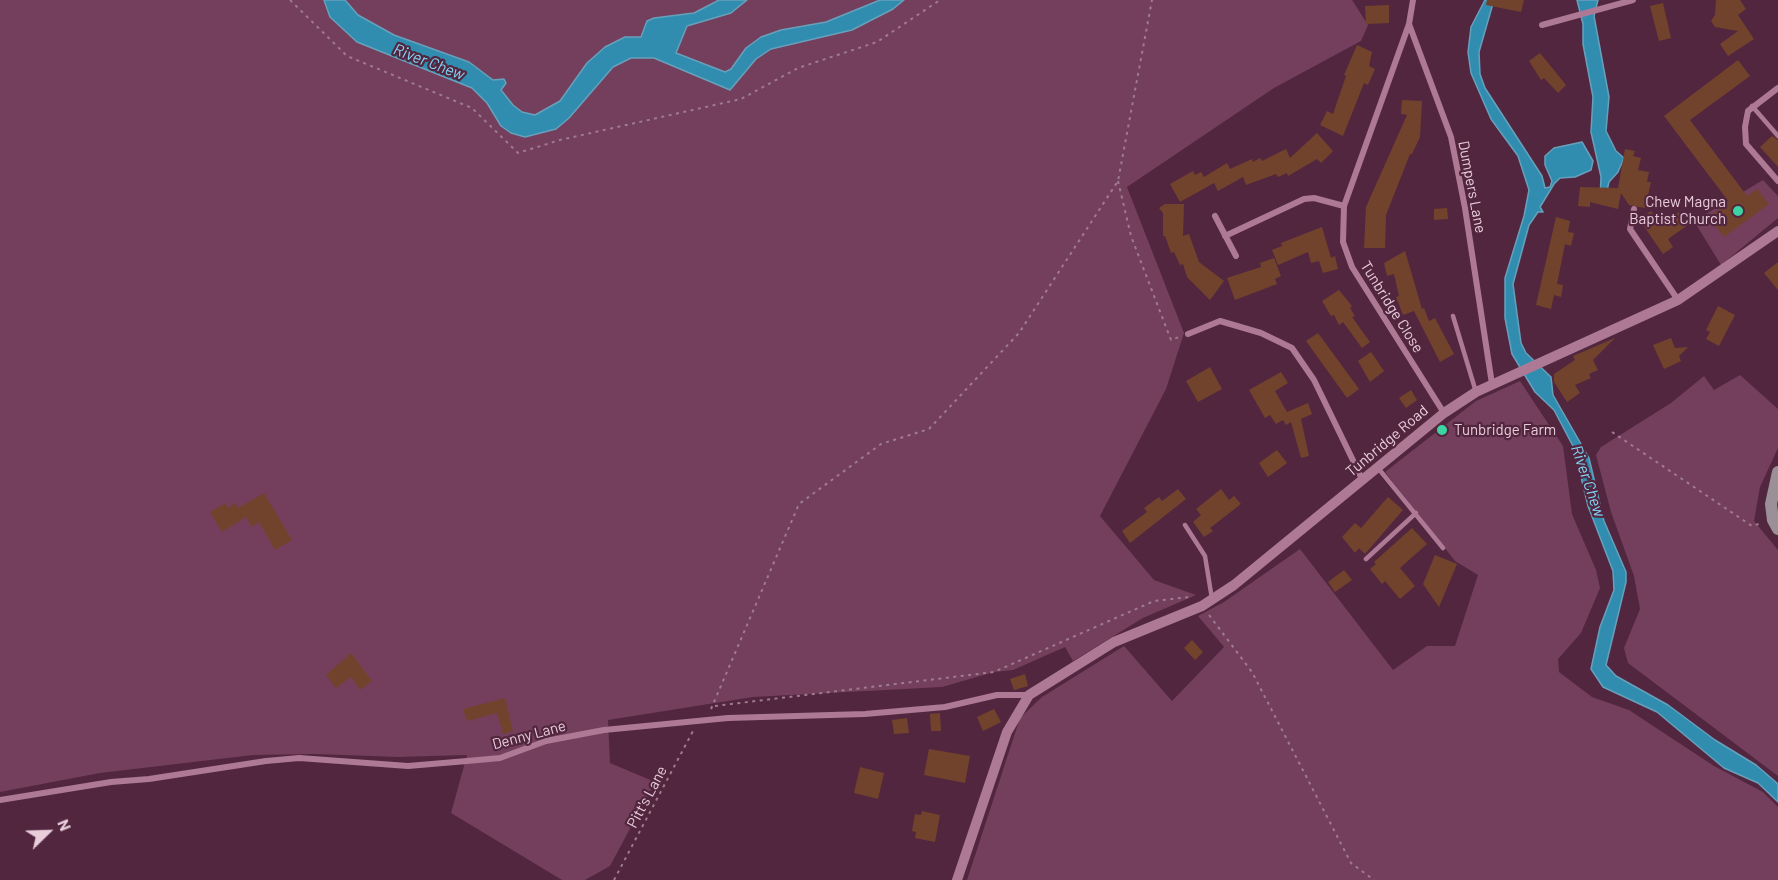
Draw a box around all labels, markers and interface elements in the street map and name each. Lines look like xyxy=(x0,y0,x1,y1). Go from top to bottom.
water label: River Chew xyxy=(391,40,467,84)
street label: Dumpers Lane xyxy=(1454,139,1490,235)
place label: Chew Magna Baptist Church xyxy=(1629,193,1726,228)
marker: Chew Magna Baptist Church xyxy=(1731,204,1745,218)
street label: Tunbridge Close xyxy=(1357,258,1427,356)
street label: Tunbridge Road xyxy=(1342,401,1432,481)
place label: Tunbridge Farm xyxy=(1454,421,1556,439)
marker: Tunbridge Farm xyxy=(1435,423,1449,437)
water label: River Chew xyxy=(1567,443,1609,519)
street label: Denny Lane xyxy=(490,717,568,753)
street label: Pitt's Lane xyxy=(623,763,671,831)
north arrow xyxy=(18,802,78,862)
text: N xyxy=(54,816,76,833)

